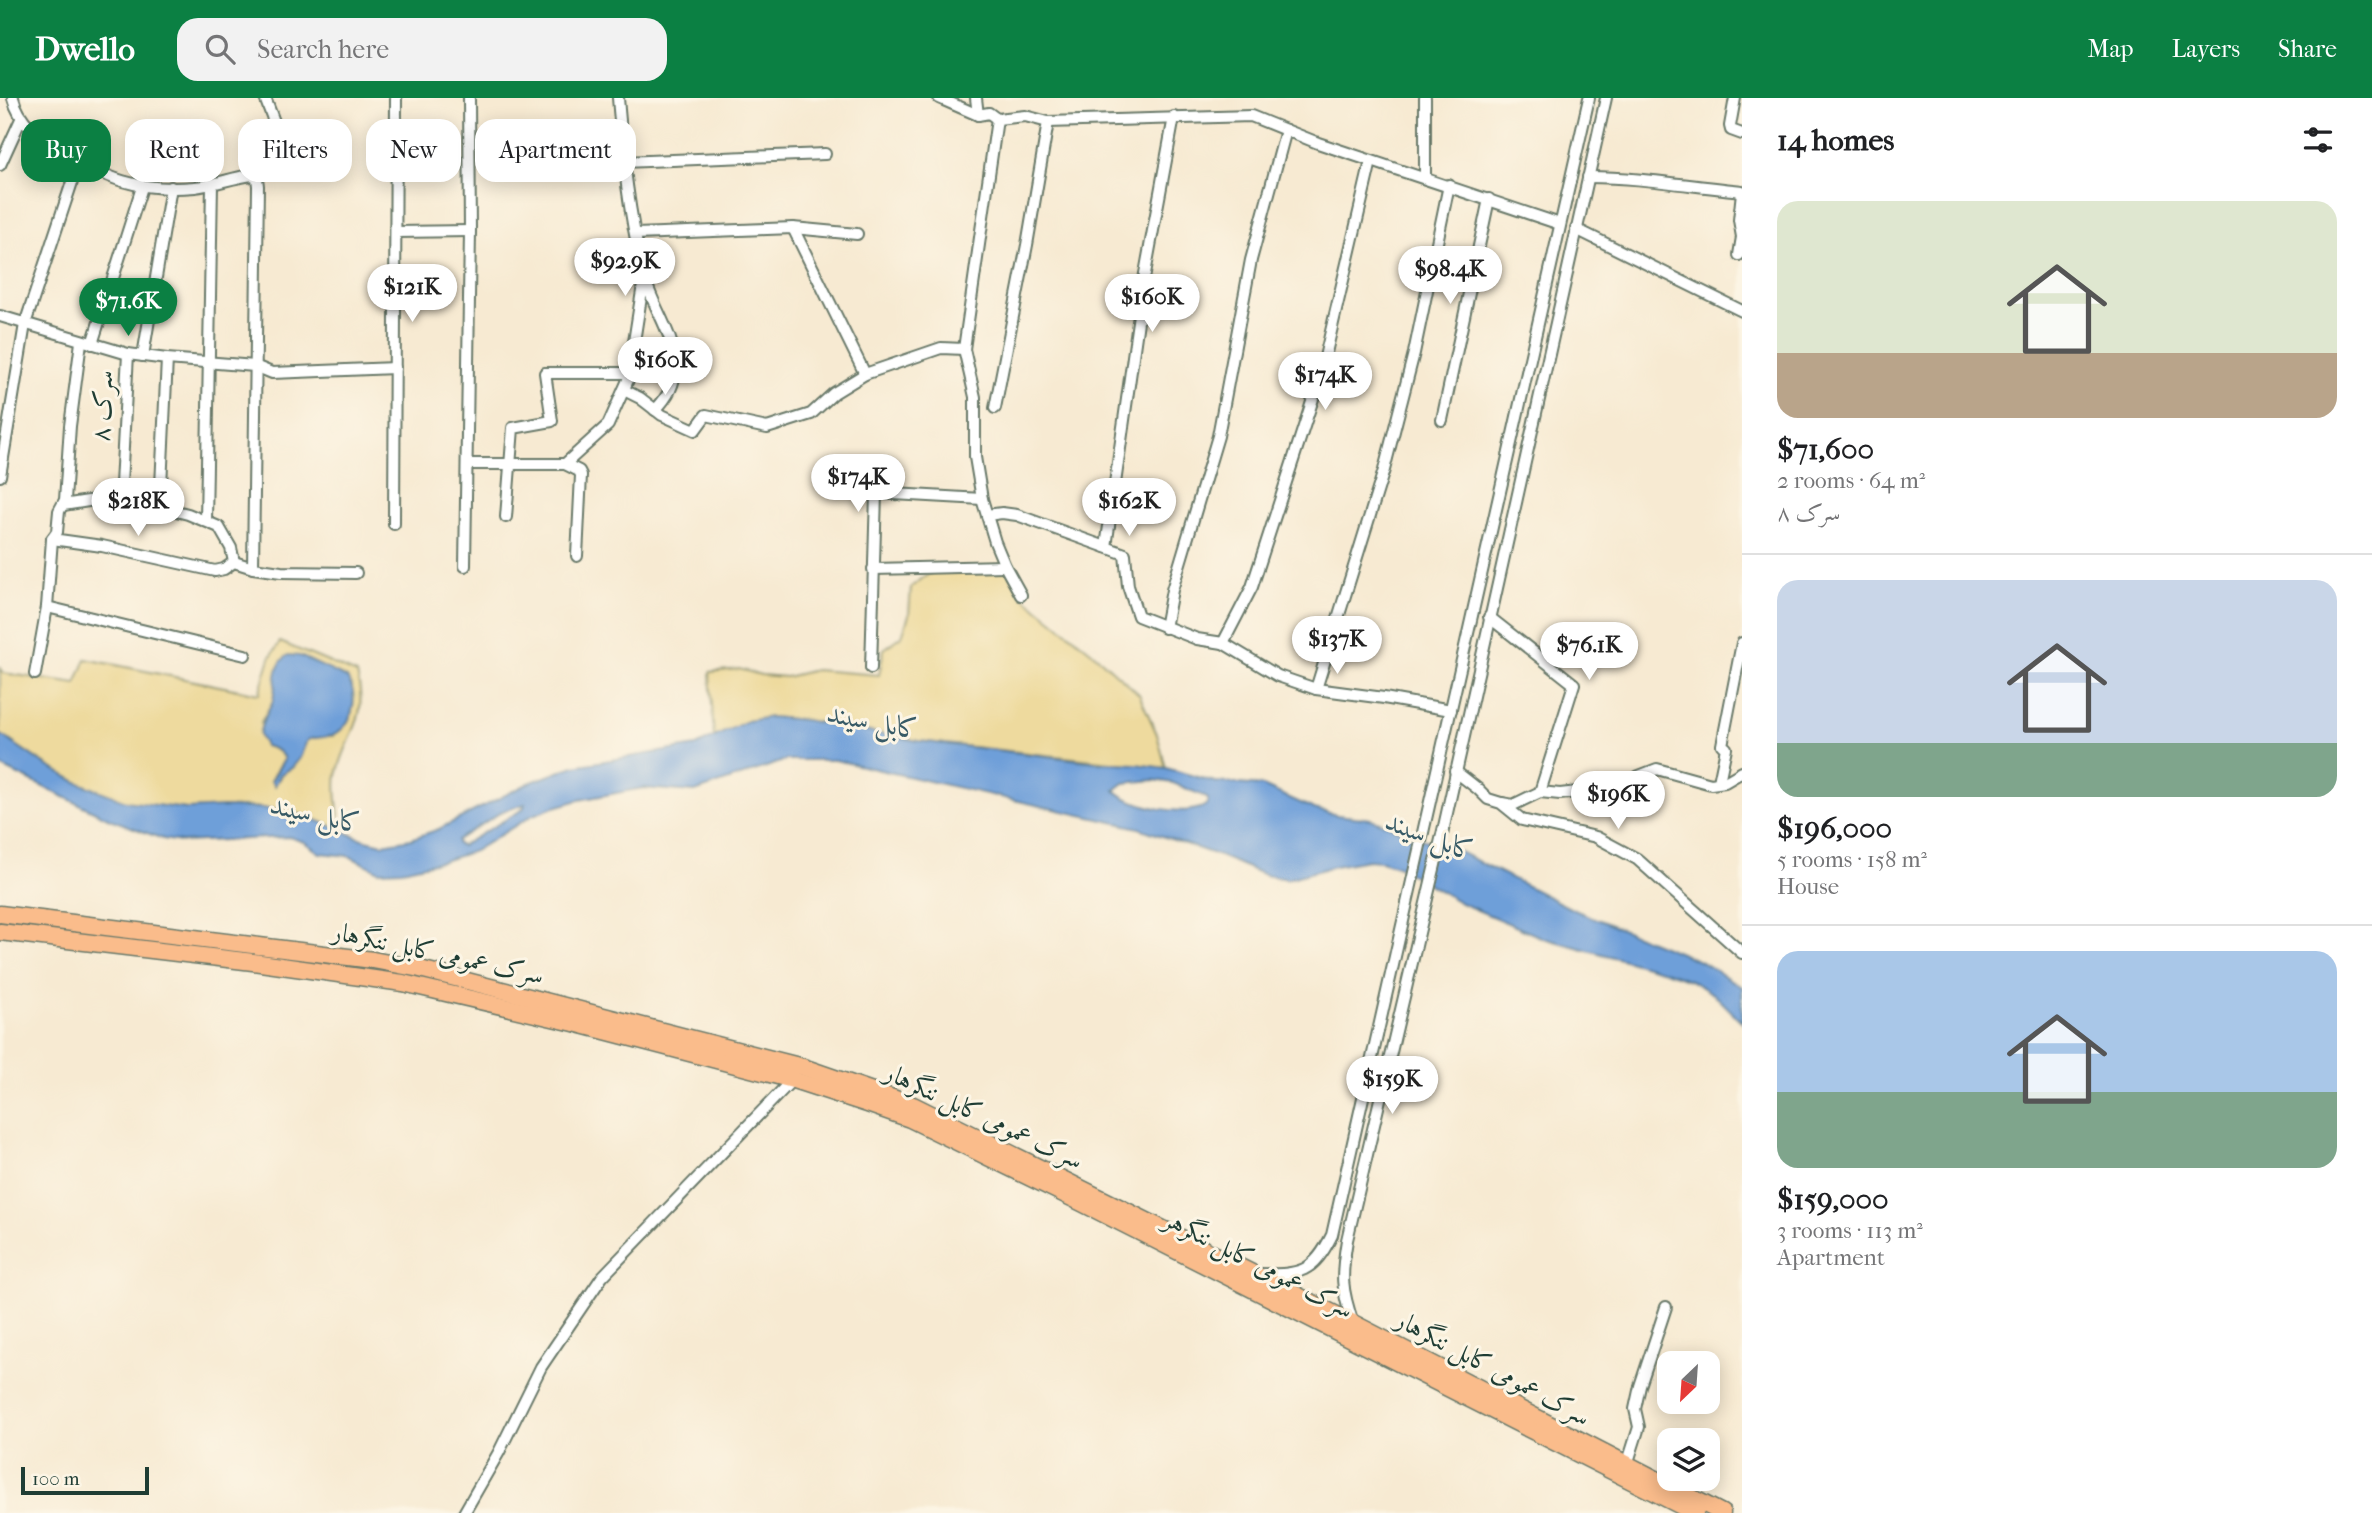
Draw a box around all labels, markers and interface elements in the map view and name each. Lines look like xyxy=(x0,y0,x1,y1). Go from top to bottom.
search box xyxy=(177,18,667,81)
text: Dwello xyxy=(35,30,135,69)
icon: search xyxy=(201,30,239,68)
text: Search here xyxy=(257,34,389,65)
text: Map xyxy=(2088,35,2134,63)
text: Layers xyxy=(2172,35,2240,63)
text: Share xyxy=(2278,35,2337,63)
chip: Buy xyxy=(21,119,111,182)
chip: Rent xyxy=(125,119,224,182)
chip: Filters xyxy=(238,119,352,182)
chip: New xyxy=(366,119,461,182)
chip: Apartment xyxy=(475,119,636,182)
icon: filters xyxy=(2299,121,2337,159)
text: 14 homes xyxy=(1777,123,1894,158)
pin: $92.9K xyxy=(568,238,682,298)
pin: $98.4K xyxy=(1393,246,1507,306)
icon: home xyxy=(1994,246,2120,372)
text: $92.9K xyxy=(590,247,660,274)
text: $98.4K xyxy=(1414,255,1486,282)
pin: $121K xyxy=(363,264,461,324)
text: $121K xyxy=(383,273,441,300)
pin: $160K xyxy=(1103,274,1201,334)
pin: $71.6K xyxy=(71,278,185,338)
text: $160K xyxy=(1121,283,1183,310)
text: $71.6K xyxy=(95,287,161,314)
pin: $160K xyxy=(616,338,714,397)
text: $160K xyxy=(634,346,696,373)
pin: $174K xyxy=(1276,352,1374,412)
text: $174K xyxy=(1294,361,1356,388)
street label: سرک ۸ xyxy=(85,369,120,443)
text: $71,600 xyxy=(1777,432,1874,467)
pin: $174K xyxy=(809,454,907,514)
text: $174K xyxy=(827,463,889,490)
text: 2 rooms · 64 m² xyxy=(1777,467,1925,494)
pin: $218K xyxy=(89,478,187,538)
pin: $162K xyxy=(1080,478,1178,538)
text: $218K xyxy=(108,487,168,514)
text: $162K xyxy=(1098,487,1160,514)
text: سرک ۸ xyxy=(1777,499,1840,526)
pin: $137K xyxy=(1288,616,1386,676)
pin: $76.1K xyxy=(1532,622,1646,682)
text: $137K xyxy=(1308,625,1366,652)
icon: home xyxy=(1994,625,2120,751)
text: $76.1K xyxy=(1556,631,1622,658)
water label: کابل سيند xyxy=(824,696,923,749)
pin: $196K xyxy=(1569,772,1667,831)
text: $196K xyxy=(1587,780,1649,807)
water label: کابل سيند xyxy=(267,787,366,844)
water label: کابل سيند xyxy=(1380,804,1481,871)
text: $196,000 xyxy=(1777,811,1892,846)
text: 5 rooms · 158 m² xyxy=(1777,846,1927,873)
text: House xyxy=(1777,873,1839,900)
street label: سرک عمومی کابل ننگرهار xyxy=(326,915,547,993)
icon: home xyxy=(1994,996,2120,1122)
street label: سرک عمومی کابل ننگرهار xyxy=(876,1055,1088,1177)
pin: $159K xyxy=(1343,1056,1441,1116)
text: $159K xyxy=(1362,1065,1422,1092)
text: $159,000 xyxy=(1777,1182,1889,1217)
street label: سرک عمومی کابل ننگرهر xyxy=(1156,1202,1359,1327)
text: 3 rooms · 113 m² xyxy=(1777,1217,1923,1244)
text: Apartment xyxy=(1777,1244,1885,1271)
street label: سرک عمومی کابل ننگرهار xyxy=(1387,1302,1596,1434)
north arrow xyxy=(1657,1351,1720,1414)
map controls xyxy=(1657,1351,1720,1491)
button: layers xyxy=(1657,1428,1720,1491)
scale bar xyxy=(21,1464,149,1496)
text: 100 m xyxy=(32,1468,80,1490)

